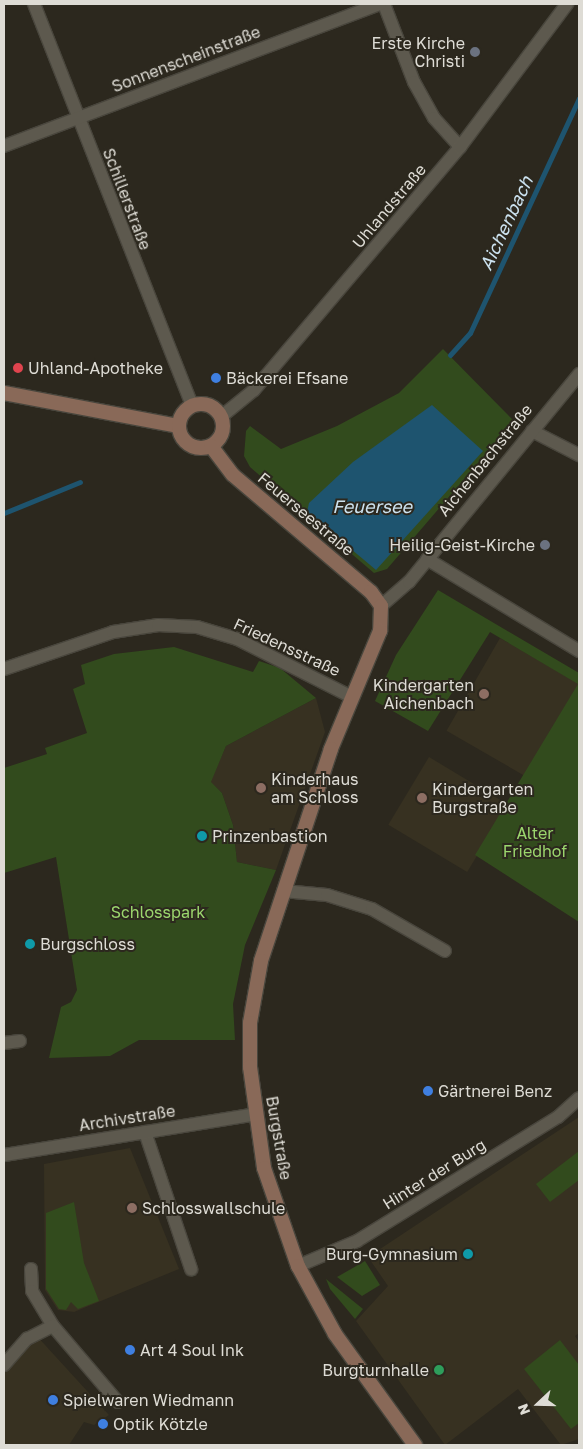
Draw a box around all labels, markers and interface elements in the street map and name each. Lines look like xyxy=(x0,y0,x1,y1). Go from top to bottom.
street label: Sonnenscheinstraße xyxy=(109,22,263,96)
place label: Erste Kirche Christi xyxy=(372,33,465,71)
marker: Erste Kirche Christi xyxy=(469,46,481,58)
street label: Schillerstraße xyxy=(99,145,155,253)
street label: Uhlandstraße xyxy=(348,160,430,252)
water label: Aichenbach xyxy=(475,172,537,274)
place label: Uhland-Apotheke xyxy=(28,358,163,378)
marker: Uhland-Apotheke xyxy=(12,362,24,374)
place label: Bäckerei Efsane xyxy=(226,368,348,388)
marker: Bäckerei Efsane xyxy=(210,372,222,384)
street label: Aichenbachstraße xyxy=(434,400,536,520)
street label: Feuerseestraße xyxy=(254,468,358,560)
water label: Feuersee xyxy=(332,495,412,517)
place label: Heilig-Geist-Kirche xyxy=(389,535,535,555)
marker: Heilig-Geist-Kirche xyxy=(539,539,551,551)
street label: Friedensstraße xyxy=(231,614,343,680)
place label: Kindergarten Aichenbach xyxy=(373,675,474,713)
marker: Kindergarten Aichenbach xyxy=(478,688,490,700)
place label: Kinderhaus am Schloss xyxy=(271,769,359,807)
place label: Kindergarten Burgstraße xyxy=(432,779,533,817)
marker: Kinderhaus am Schloss xyxy=(255,782,267,794)
marker: Kindergarten Burgstraße xyxy=(416,792,428,804)
park label: Alter Friedhof xyxy=(503,823,567,861)
place label: Prinzenbastion xyxy=(212,826,328,846)
marker: Prinzenbastion xyxy=(196,830,208,842)
park label: Schlosspark xyxy=(111,902,205,922)
place label: Burgschloss xyxy=(40,934,135,954)
marker: Burgschloss xyxy=(24,938,36,950)
place label: Gärtnerei Benz xyxy=(438,1081,552,1101)
marker: Gärtnerei Benz xyxy=(422,1085,434,1097)
street label: Burgstraße xyxy=(262,1095,296,1181)
street label: Archivstraße xyxy=(78,1101,176,1135)
street label: Hinter der Burg xyxy=(379,1135,489,1213)
place label: Schlosswallschule xyxy=(142,1198,285,1218)
marker: Schlosswallschule xyxy=(126,1202,138,1214)
place label: Burg-Gymnasium xyxy=(326,1244,458,1264)
marker: Burg-Gymnasium xyxy=(462,1248,474,1260)
place label: Art 4 Soul Ink xyxy=(140,1340,244,1360)
marker: Art 4 Soul Ink xyxy=(124,1344,136,1356)
place label: Burgturnhalle xyxy=(322,1360,429,1380)
marker: Burgturnhalle xyxy=(433,1364,445,1376)
north arrow xyxy=(513,1379,563,1429)
place label: Spielwaren Wiedmann xyxy=(63,1390,234,1410)
marker: Spielwaren Wiedmann xyxy=(47,1394,59,1406)
text: N xyxy=(514,1402,533,1418)
place label: Optik Kötzle xyxy=(113,1414,208,1434)
marker: Optik Kötzle xyxy=(97,1418,109,1430)

